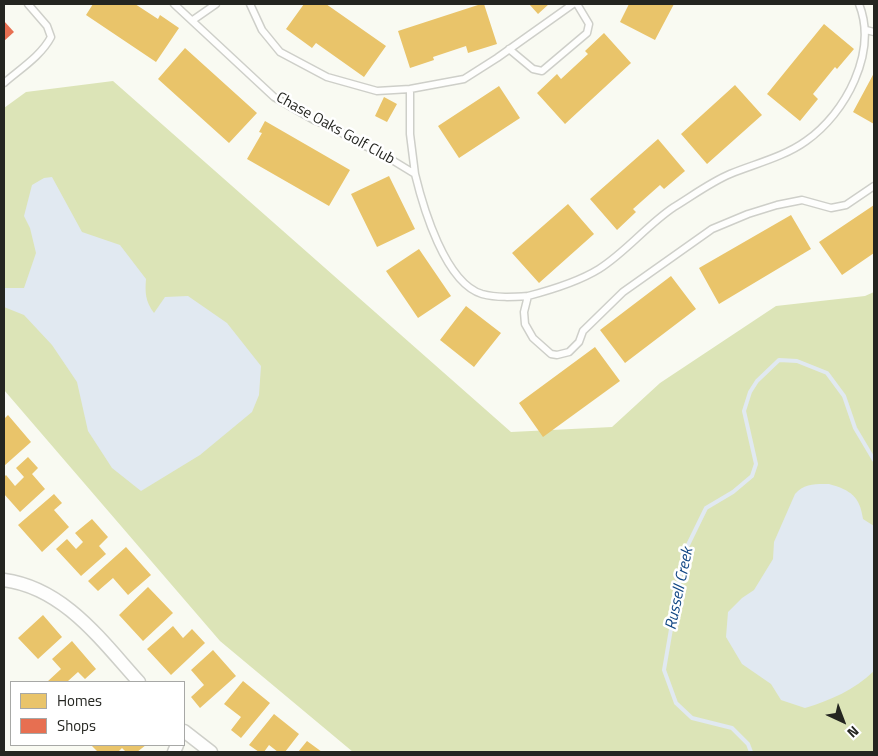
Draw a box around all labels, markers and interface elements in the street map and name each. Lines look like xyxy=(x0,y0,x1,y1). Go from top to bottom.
street label: Chase Oaks Golf Club xyxy=(273,89,397,169)
water label: Russell Creek xyxy=(662,546,698,632)
legend xyxy=(10,681,185,746)
text: Homes xyxy=(57,689,102,712)
north arrow xyxy=(818,696,868,746)
text: Shops xyxy=(57,714,96,737)
text: N xyxy=(843,721,864,743)

